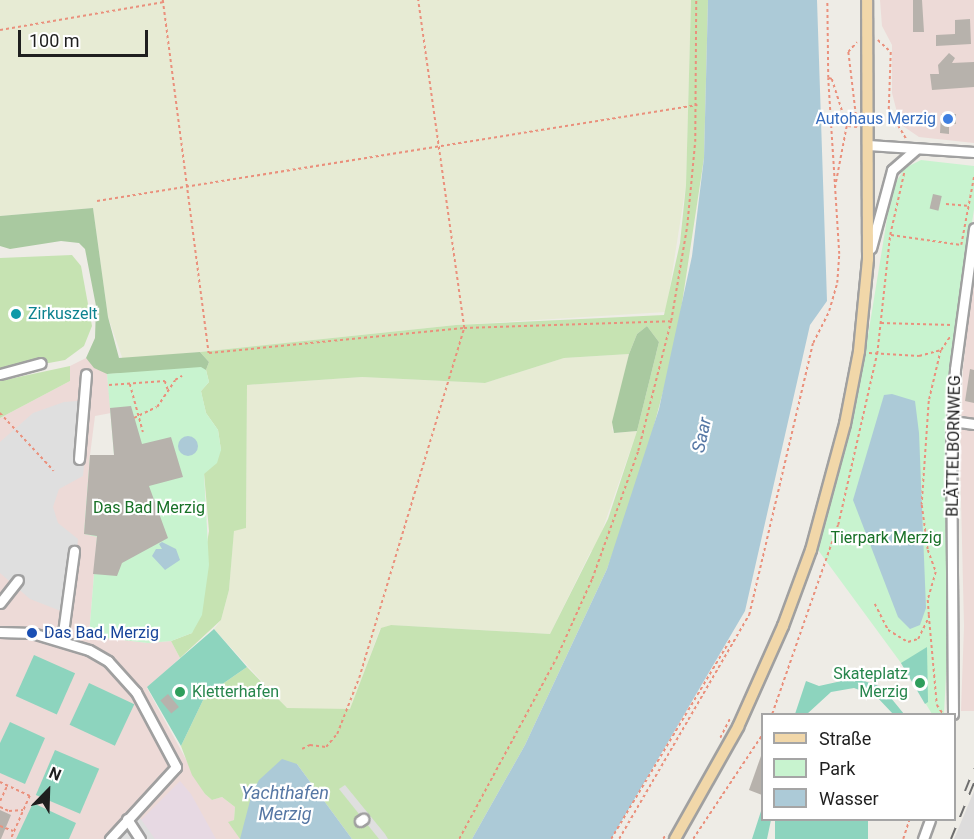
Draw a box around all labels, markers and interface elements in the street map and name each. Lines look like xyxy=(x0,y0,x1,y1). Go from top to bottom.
scale bar xyxy=(21,18,152,56)
text: 100 m xyxy=(29,30,80,51)
place label: Autohaus Merzig xyxy=(815,109,936,129)
marker: Autohaus Merzig xyxy=(941,112,955,126)
place label: Zirkuszelt xyxy=(28,304,98,324)
marker: Zirkuszelt xyxy=(9,307,23,321)
street label: BLÄTTELBORNWEG xyxy=(943,375,965,517)
water label: Saar xyxy=(688,415,716,455)
park label: Das Bad Merzig xyxy=(93,498,205,518)
park label: Tierpark Merzig xyxy=(830,528,942,548)
place label: Das Bad, Merzig xyxy=(44,623,159,643)
marker: Das Bad, Merzig xyxy=(25,626,39,640)
place label: Skateplatz Merzig xyxy=(833,664,908,702)
marker: Skateplatz Merzig xyxy=(913,676,927,690)
place label: Kletterhafen xyxy=(192,682,279,702)
marker: Kletterhafen xyxy=(173,685,187,699)
legend xyxy=(761,713,956,821)
text: Straße xyxy=(819,728,871,749)
text: Park xyxy=(819,758,855,779)
north arrow xyxy=(18,761,78,821)
text: N xyxy=(46,763,64,785)
water label: Yachthafen Merzig xyxy=(241,783,329,826)
text: Wasser xyxy=(819,788,879,809)

